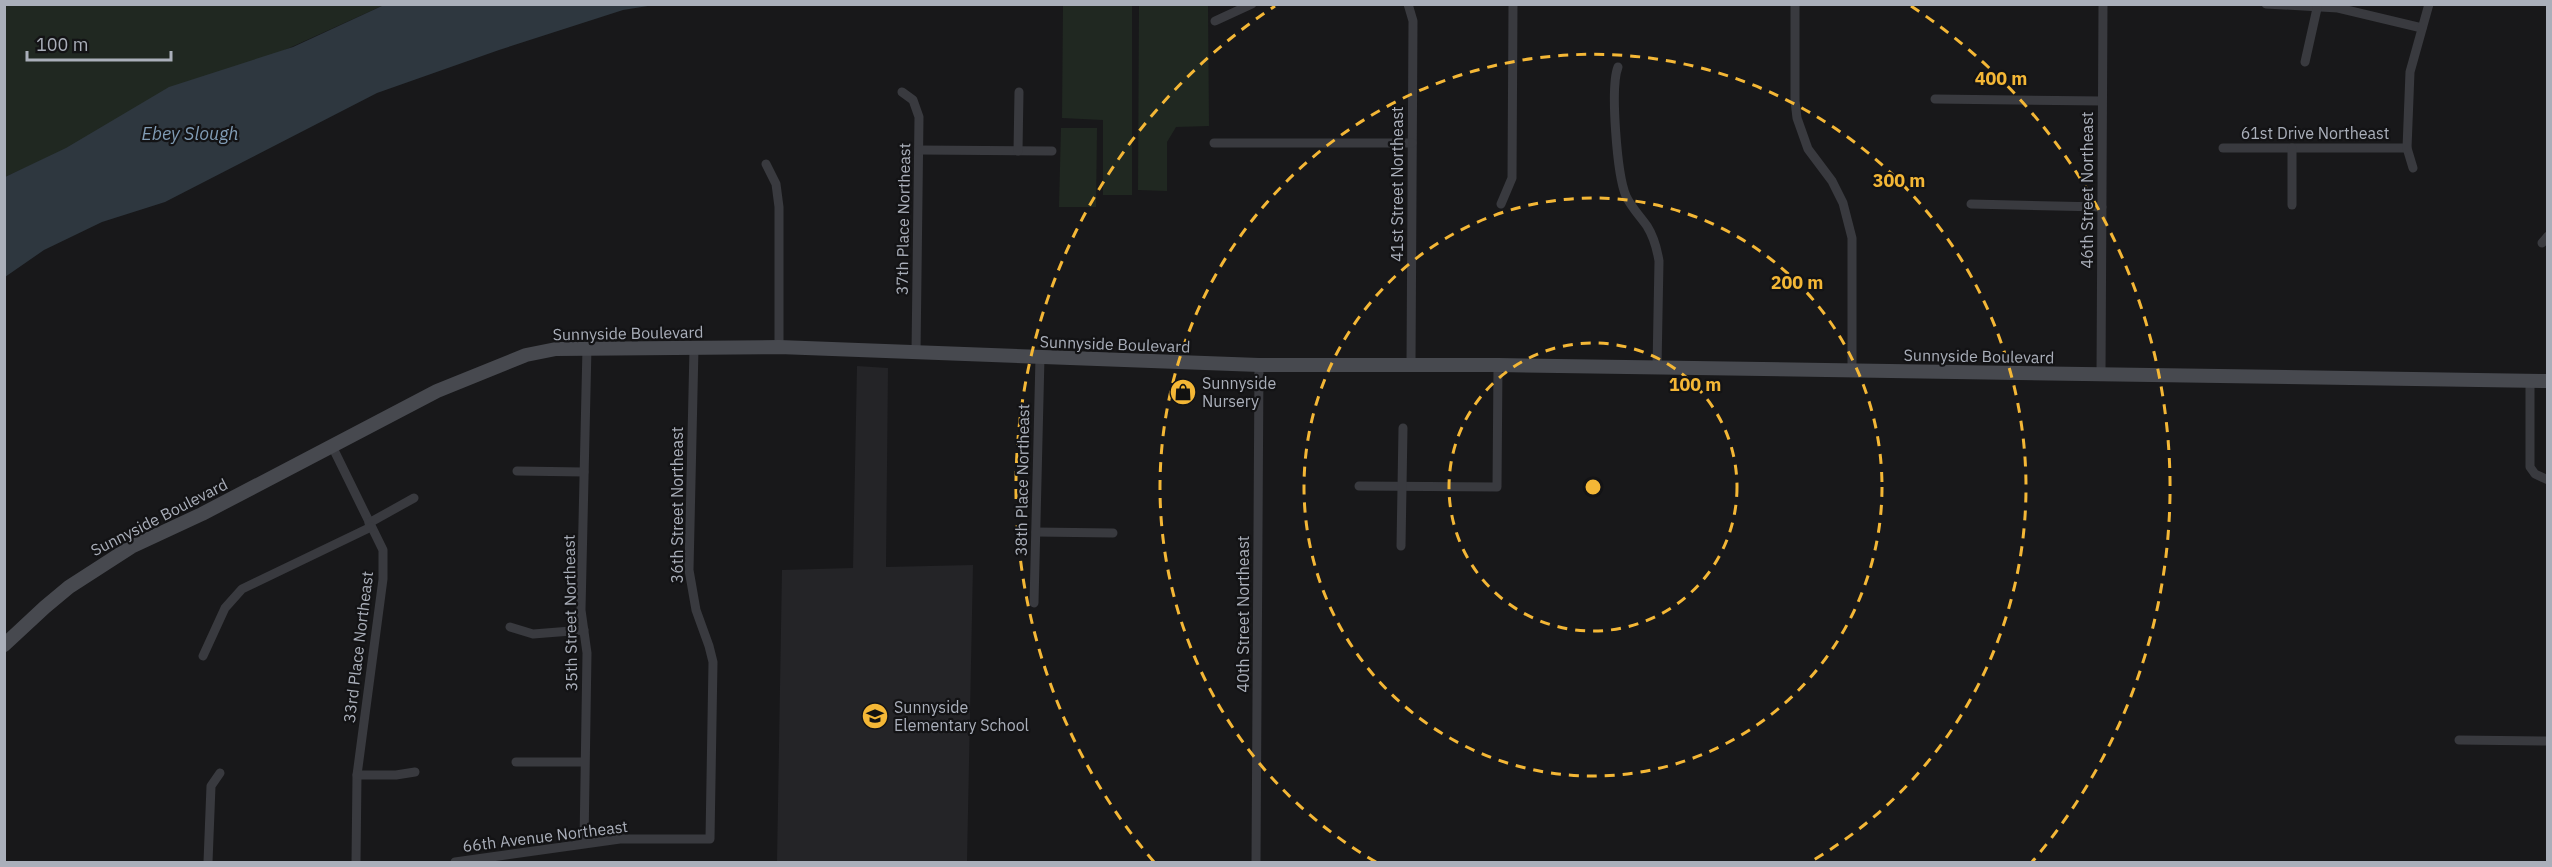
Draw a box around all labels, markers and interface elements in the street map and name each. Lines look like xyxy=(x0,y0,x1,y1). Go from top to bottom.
scale bar xyxy=(27,24,171,62)
text: 100 m xyxy=(36,33,88,56)
text: 400 m xyxy=(1975,67,2027,90)
street label: 41st Street Northeast xyxy=(1387,106,1407,262)
street label: 46th Street Northeast xyxy=(2077,112,2097,268)
water label: Ebey Slough xyxy=(141,122,239,145)
street label: 61st Drive Northeast xyxy=(2241,123,2389,143)
street label: 37th Place Northeast xyxy=(892,143,914,295)
text: 300 m xyxy=(1873,169,1925,192)
text: 200 m xyxy=(1771,271,1823,294)
street label: Sunnyside Boulevard xyxy=(552,322,704,344)
street label: Sunnyside Boulevard xyxy=(1039,331,1191,357)
street label: Sunnyside Boulevard xyxy=(1903,345,2055,367)
place label: Sunnyside Nursery xyxy=(1202,373,1276,411)
text: 100 m xyxy=(1669,373,1721,396)
shop icon: Sunnyside Nursery xyxy=(1168,377,1198,407)
street label: 38th Place Northeast xyxy=(1011,404,1033,556)
street label: 36th Street Northeast xyxy=(667,427,687,583)
street label: Sunnyside Boulevard xyxy=(87,474,231,560)
centre of rings xyxy=(1583,477,1603,497)
street label: 35th Street Northeast xyxy=(559,534,581,692)
street label: 40th Street Northeast xyxy=(1233,536,1253,692)
street label: 33rd Place Northeast xyxy=(339,570,377,724)
place label: Sunnyside Elementary School xyxy=(894,697,1029,735)
school or university icon: Sunnyside Elementary School xyxy=(860,701,890,731)
street label: 66th Avenue Northeast xyxy=(461,816,629,856)

